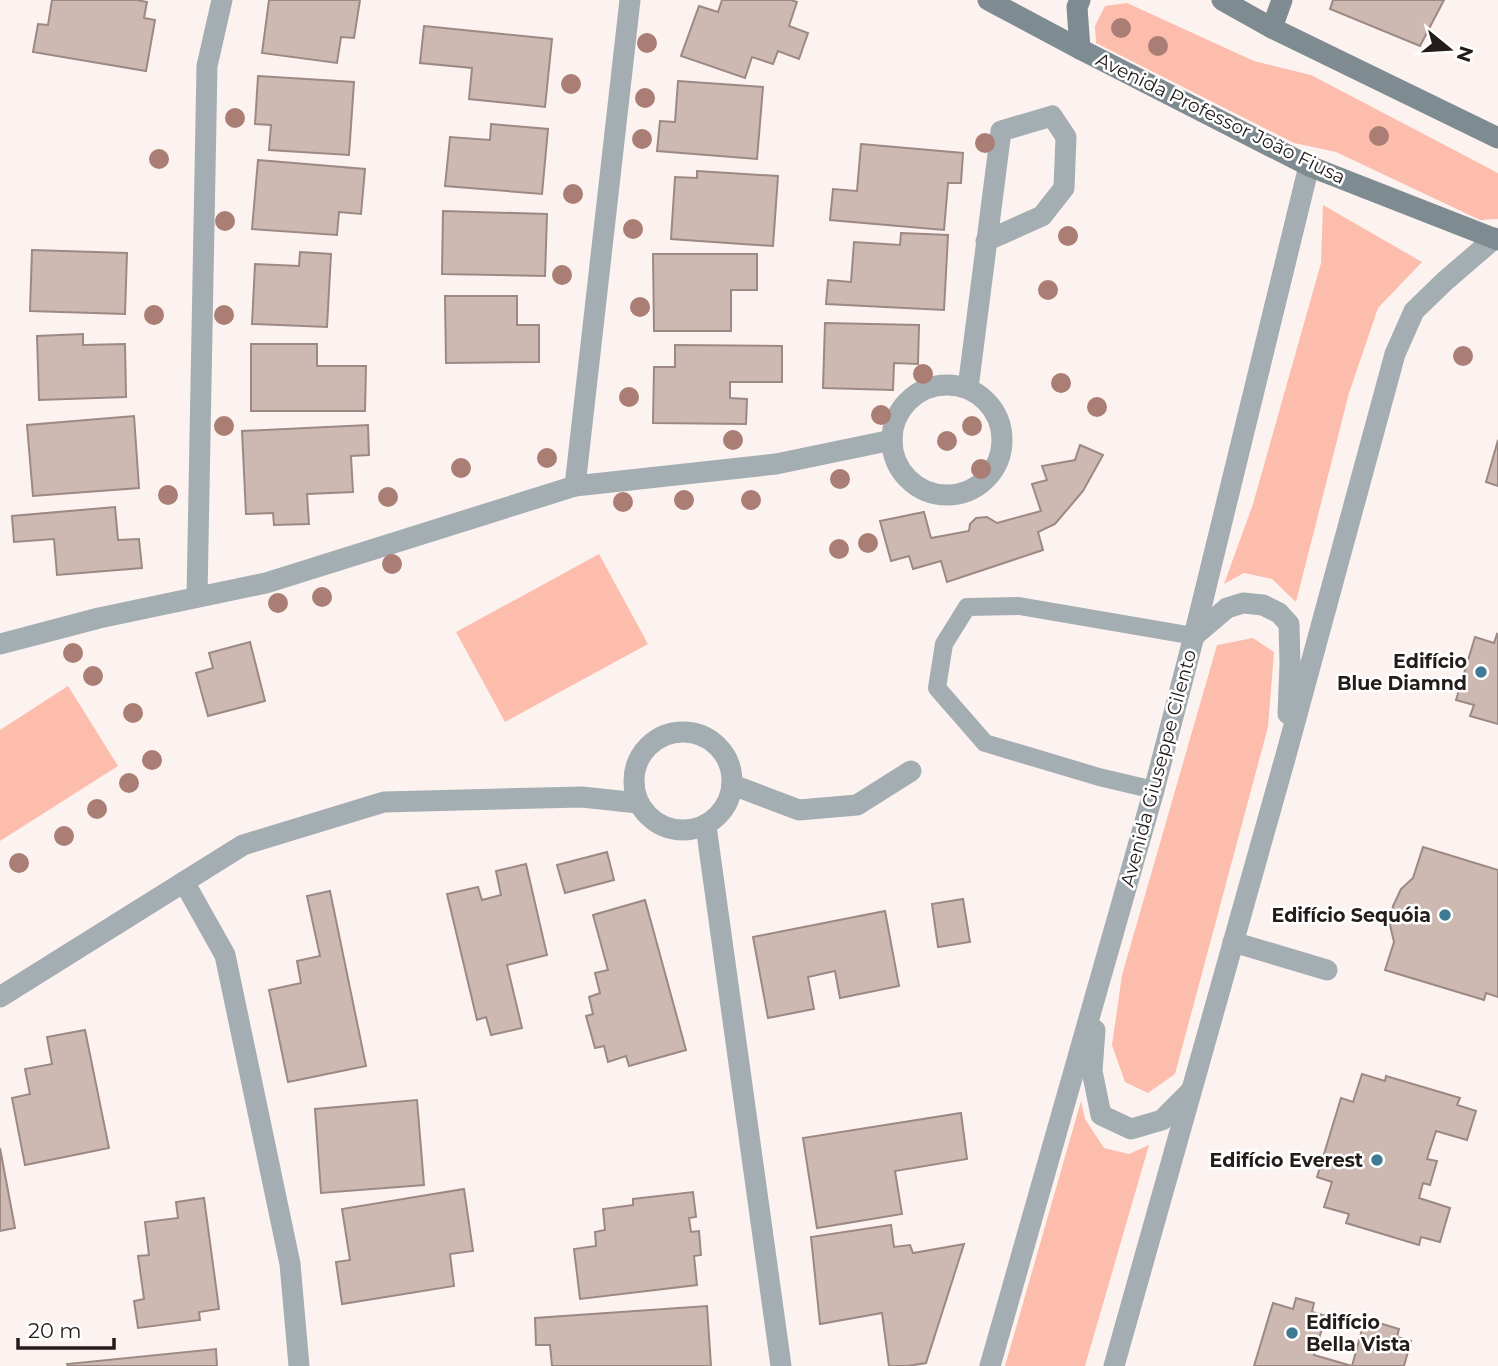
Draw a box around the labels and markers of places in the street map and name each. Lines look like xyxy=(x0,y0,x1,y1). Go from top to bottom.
place label: Edifício Blue Diamnd xyxy=(1337,650,1467,695)
marker: Edifício Blue Diamnd xyxy=(1473,664,1489,680)
place label: Edifício Sequóia xyxy=(1272,904,1431,927)
marker: Edifício Sequóia xyxy=(1437,907,1453,923)
place label: Edifício Everest xyxy=(1210,1149,1363,1172)
marker: Edifício Everest xyxy=(1369,1152,1385,1168)
place label: Edifício Bella Vista xyxy=(1306,1311,1411,1356)
marker: Edifício Bella Vista xyxy=(1284,1325,1300,1341)

